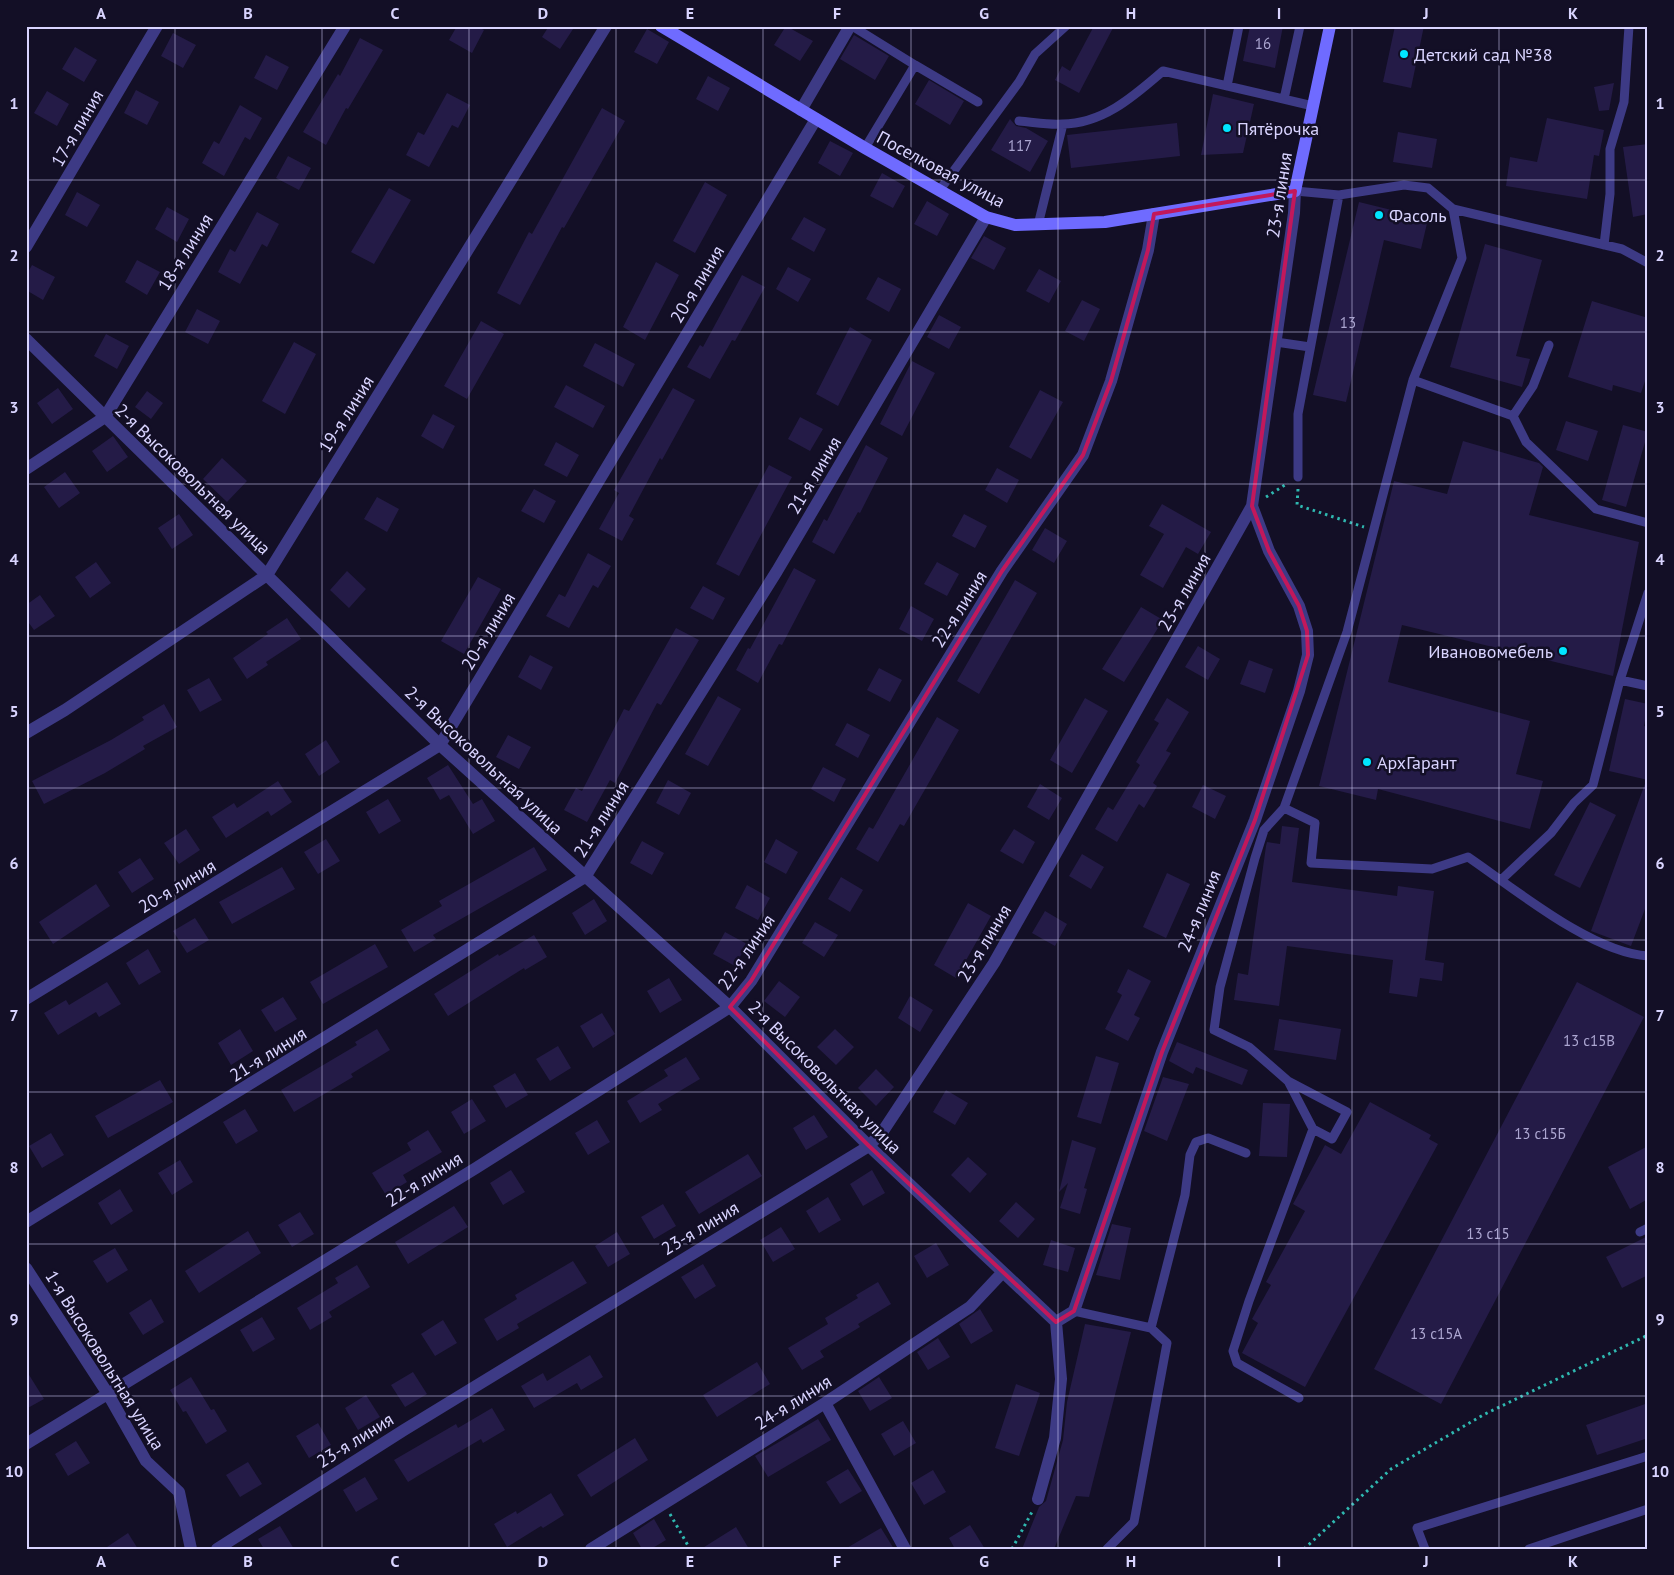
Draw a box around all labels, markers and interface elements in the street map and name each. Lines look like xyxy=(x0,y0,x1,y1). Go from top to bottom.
text: A xyxy=(96,3,106,23)
text: B xyxy=(243,3,253,23)
text: C xyxy=(391,3,400,23)
text: D xyxy=(538,3,548,23)
text: E xyxy=(686,3,694,23)
text: F xyxy=(833,3,841,23)
text: G xyxy=(979,3,989,23)
text: H xyxy=(1126,3,1136,23)
text: I xyxy=(1277,3,1281,23)
text: J xyxy=(1422,3,1429,23)
text: K xyxy=(1568,3,1578,23)
house number: 16 xyxy=(1255,34,1271,53)
place label: Детский сад №38 xyxy=(1414,43,1552,66)
marker: Детский сад №38 xyxy=(1398,48,1410,60)
street label: 17-я линия xyxy=(46,85,108,171)
text: 1 xyxy=(9,93,19,113)
text: 1 xyxy=(1655,93,1665,113)
place label: Пятёрочка xyxy=(1237,117,1319,140)
marker: Пятёрочка xyxy=(1221,122,1233,134)
street label: Поселковая улица xyxy=(873,125,1009,213)
house number: 117 xyxy=(1008,136,1032,155)
street label: 23-я линия xyxy=(1261,151,1297,239)
place label: Фасоль xyxy=(1389,204,1447,227)
street label: 18-я линия xyxy=(152,209,218,295)
marker: Фасоль xyxy=(1373,209,1385,221)
street label: 20-я линия xyxy=(665,241,729,327)
text: 2 xyxy=(9,245,19,265)
text: 2 xyxy=(1655,245,1665,265)
house number: 13 xyxy=(1340,313,1356,332)
street label: 19-я линия xyxy=(313,371,379,457)
text: 3 xyxy=(9,397,19,417)
text: 3 xyxy=(1655,397,1665,417)
street label: 2-я Высоковольтная улица xyxy=(110,399,276,559)
street label: 21-я линия xyxy=(782,432,846,518)
text: 4 xyxy=(9,549,19,569)
street label: 23-я линия xyxy=(1152,549,1216,635)
text: 4 xyxy=(1655,549,1665,569)
street label: 22-я линия xyxy=(926,566,992,652)
street label: 20-я линия xyxy=(456,588,520,674)
place label: Ивановомебель xyxy=(1428,640,1553,663)
marker: Ивановомебель xyxy=(1557,645,1569,657)
street label: 2-я Высоковольтная улица xyxy=(400,681,568,839)
text: 5 xyxy=(9,701,19,721)
text: 5 xyxy=(1655,701,1665,721)
place label: АрхГарант xyxy=(1377,751,1457,774)
marker: АрхГарант xyxy=(1361,756,1373,768)
street label: 21-я линия xyxy=(568,776,634,862)
text: 6 xyxy=(9,853,19,873)
text: 6 xyxy=(1655,853,1665,873)
street label: 20-я линия xyxy=(134,854,220,918)
street label: 24-я линия xyxy=(1172,867,1226,955)
street label: 23-я линия xyxy=(952,900,1016,986)
street label: 22-я линия xyxy=(712,910,780,994)
street label: 2-я Высоковольтная улица xyxy=(743,995,907,1159)
text: 7 xyxy=(9,1005,19,1025)
text: 7 xyxy=(1655,1005,1665,1025)
street label: 21-я линия xyxy=(225,1021,311,1087)
house number: 13 с15В xyxy=(1563,1031,1615,1050)
house number: 13 с15Б xyxy=(1514,1124,1566,1143)
street label: 22-я линия xyxy=(381,1146,467,1212)
text: 8 xyxy=(9,1157,19,1177)
text: 8 xyxy=(1655,1157,1665,1177)
street label: 23-я линия xyxy=(657,1196,743,1260)
house number: 13 с15 xyxy=(1466,1224,1510,1243)
street label: 1-я Высоковольтная улица xyxy=(40,1266,170,1454)
text: 9 xyxy=(9,1309,19,1329)
text: 9 xyxy=(1655,1309,1665,1329)
house number: 13 с15А xyxy=(1410,1324,1462,1343)
street label: 24-я линия xyxy=(750,1369,836,1435)
street label: 23-я линия xyxy=(312,1407,398,1473)
text: 10 xyxy=(5,1461,23,1481)
text: 10 xyxy=(1651,1461,1669,1481)
text: A xyxy=(96,1551,106,1571)
text: B xyxy=(243,1551,253,1571)
text: C xyxy=(391,1551,400,1571)
text: D xyxy=(538,1551,548,1571)
text: E xyxy=(686,1551,694,1571)
text: F xyxy=(833,1551,841,1571)
text: G xyxy=(979,1551,989,1571)
text: H xyxy=(1126,1551,1136,1571)
text: I xyxy=(1277,1551,1281,1571)
text: J xyxy=(1422,1551,1429,1571)
text: K xyxy=(1568,1551,1578,1571)

